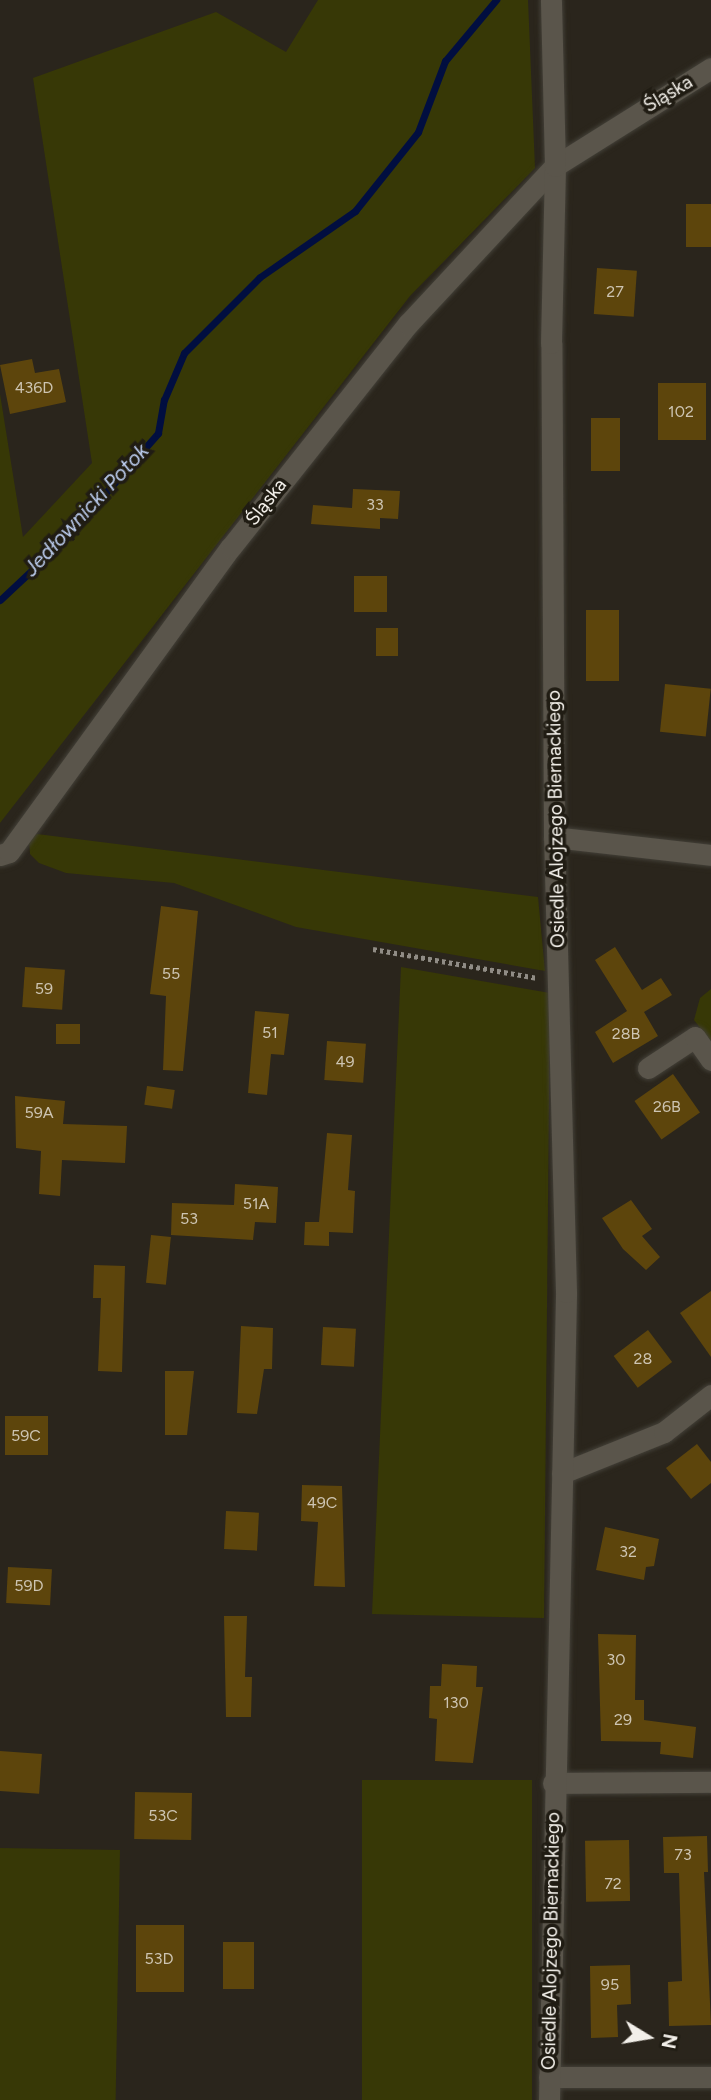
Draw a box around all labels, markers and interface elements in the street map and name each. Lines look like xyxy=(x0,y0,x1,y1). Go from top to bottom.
street label: Śląska xyxy=(639,71,697,117)
house number: 27 xyxy=(606,282,624,302)
house number: 436D xyxy=(15,378,53,398)
house number: 102 xyxy=(668,402,694,422)
water label: Jedłownicki Potok xyxy=(18,439,154,581)
street label: Śląska xyxy=(241,474,291,530)
house number: 33 xyxy=(366,495,384,515)
street label: Osiedle Alojzego Biernackiego xyxy=(542,690,570,948)
house number: 55 xyxy=(162,964,180,984)
house number: 59 xyxy=(35,979,53,999)
house number: 51 xyxy=(262,1023,278,1043)
house number: 28B xyxy=(612,1024,640,1044)
house number: 49 xyxy=(336,1052,354,1072)
house number: 26B xyxy=(653,1097,681,1117)
house number: 59A xyxy=(24,1103,54,1123)
house number: 51A xyxy=(243,1194,269,1214)
house number: 53 xyxy=(180,1209,198,1229)
house number: 28 xyxy=(634,1349,652,1369)
house number: 59C xyxy=(11,1426,41,1446)
house number: 49C xyxy=(307,1493,337,1513)
house number: 32 xyxy=(619,1542,637,1562)
house number: 59D xyxy=(14,1576,44,1596)
house number: 30 xyxy=(607,1650,625,1670)
house number: 130 xyxy=(443,1693,469,1713)
house number: 29 xyxy=(614,1710,632,1730)
house number: 53C xyxy=(148,1806,178,1826)
street label: Osiedle Alojzego Biernackiego xyxy=(537,1812,565,2070)
house number: 73 xyxy=(674,1845,692,1865)
house number: 72 xyxy=(604,1874,622,1894)
house number: 53D xyxy=(145,1949,173,1969)
house number: 95 xyxy=(601,1975,619,1995)
north arrow xyxy=(613,2002,683,2072)
text: N xyxy=(656,2032,682,2051)

